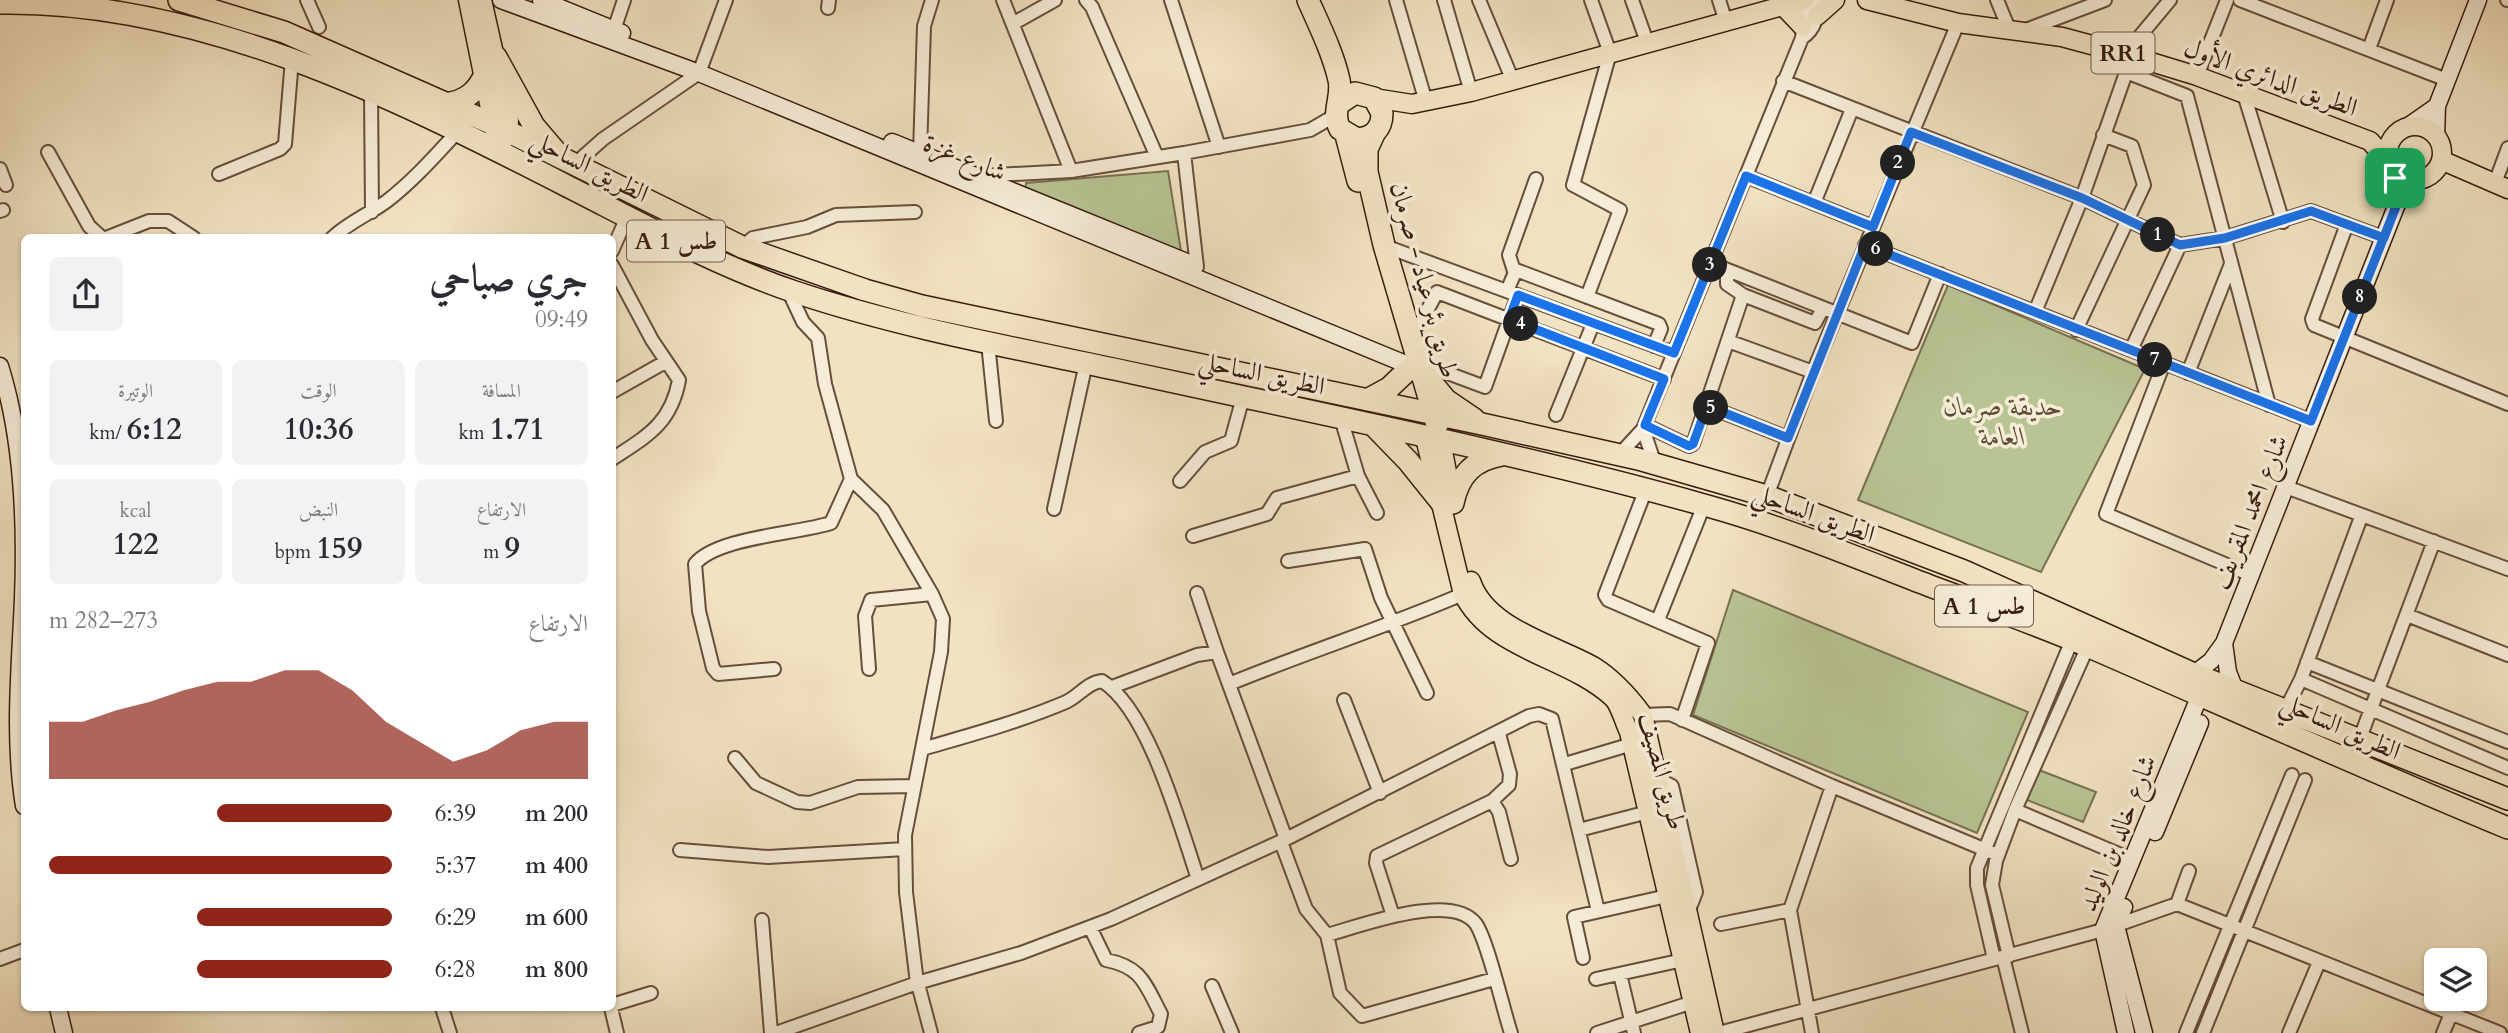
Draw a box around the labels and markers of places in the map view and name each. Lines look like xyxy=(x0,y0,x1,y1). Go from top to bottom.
pin: 2 xyxy=(1881,146,1916,180)
pin xyxy=(2365,148,2425,208)
pin: 1 xyxy=(2140,218,2176,252)
pin: 6 xyxy=(1858,232,1894,266)
pin: 3 xyxy=(1692,247,1728,282)
pin: 8 xyxy=(2342,280,2378,314)
pin: 4 xyxy=(1504,306,1538,342)
pin: 7 xyxy=(2138,342,2172,378)
pin: 5 xyxy=(1694,390,1728,426)

